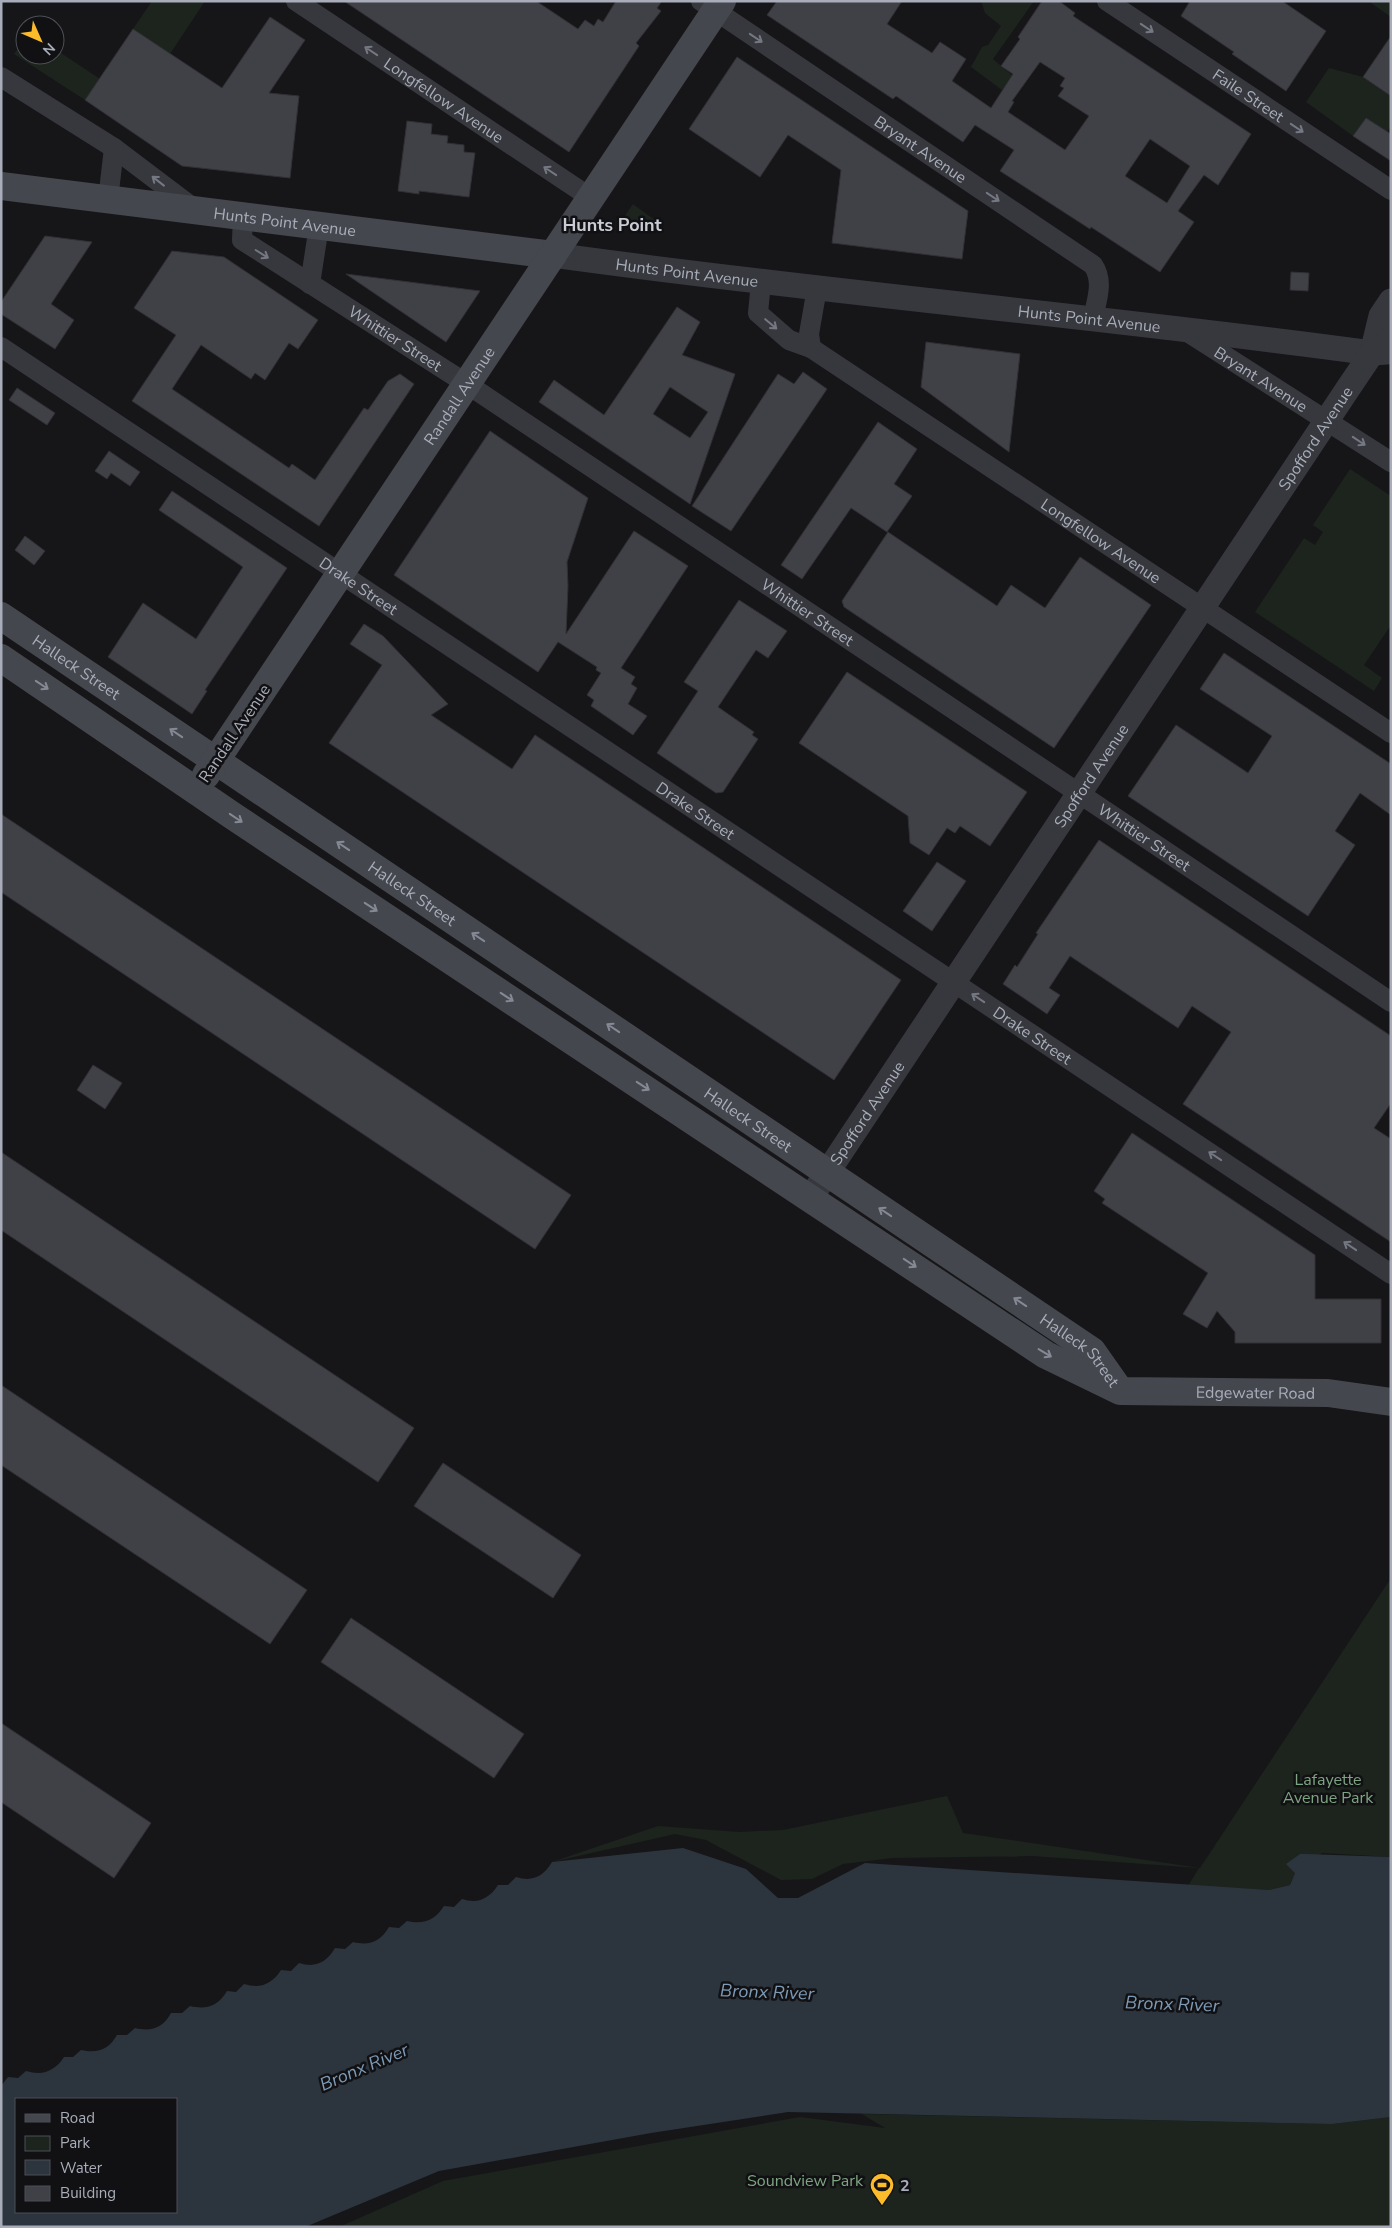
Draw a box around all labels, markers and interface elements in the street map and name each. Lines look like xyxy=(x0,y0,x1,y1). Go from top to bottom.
north arrow xyxy=(15,15,65,65)
one-way arrow xyxy=(1140,23,1154,33)
one-way arrow xyxy=(749,33,763,43)
text: N xyxy=(38,38,59,59)
one-way arrow xyxy=(365,46,379,56)
street label: Longfellow Avenue xyxy=(379,53,508,149)
street label: Faile Street xyxy=(1208,64,1288,128)
street label: Bryant Avenue xyxy=(870,111,971,189)
one-way arrow xyxy=(1290,123,1304,133)
one-way arrow xyxy=(543,166,557,176)
one-way arrow xyxy=(151,176,165,186)
one-way arrow xyxy=(985,192,999,202)
street label: Hunts Point Avenue xyxy=(212,203,357,242)
district label: Hunts Point xyxy=(562,213,662,237)
one-way arrow xyxy=(255,249,269,259)
street label: Hunts Point Avenue xyxy=(614,254,759,293)
street label: Whittier Street xyxy=(344,301,446,377)
street label: Hunts Point Avenue xyxy=(1017,301,1162,339)
one-way arrow xyxy=(764,318,777,329)
street label: Bryant Avenue xyxy=(1209,342,1311,418)
street label: Randall Avenue xyxy=(419,343,501,450)
street label: Spofford Avenue xyxy=(1273,382,1358,495)
one-way arrow xyxy=(1352,436,1366,446)
street label: Longfellow Avenue xyxy=(1036,494,1165,589)
street label: Drake Street xyxy=(315,552,402,621)
street label: Whittier Street xyxy=(756,574,858,652)
street label: Halleck Street xyxy=(28,630,125,705)
street label: Randall Avenue xyxy=(194,680,276,787)
one-way arrow xyxy=(34,681,48,691)
street label: Spofford Avenue xyxy=(1049,720,1134,832)
one-way arrow xyxy=(169,728,183,738)
street label: Drake Street xyxy=(652,777,739,846)
street label: Whittier Street xyxy=(1093,799,1195,877)
one-way arrow xyxy=(229,813,243,823)
one-way arrow xyxy=(336,841,350,851)
street label: Halleck Street xyxy=(363,856,461,932)
one-way arrow xyxy=(364,903,378,913)
one-way arrow xyxy=(471,932,485,942)
one-way arrow xyxy=(500,992,514,1002)
one-way arrow xyxy=(971,993,985,1003)
street label: Drake Street xyxy=(988,1002,1076,1070)
one-way arrow xyxy=(606,1023,620,1033)
street label: Spofford Avenue xyxy=(825,1057,910,1170)
one-way arrow xyxy=(635,1082,649,1092)
street label: Halleck Street xyxy=(699,1083,796,1158)
one-way arrow xyxy=(1208,1151,1222,1161)
one-way arrow xyxy=(878,1206,892,1217)
one-way arrow xyxy=(1343,1241,1357,1252)
one-way arrow xyxy=(902,1259,916,1269)
one-way arrow xyxy=(1013,1297,1027,1307)
street label: Halleck Street xyxy=(1035,1309,1124,1392)
one-way arrow xyxy=(1037,1349,1051,1359)
street label: Edgewater Road xyxy=(1196,1382,1315,1405)
park label: Lafayette Avenue Park xyxy=(1283,1769,1374,1809)
water label: Bronx River xyxy=(720,1978,815,2006)
water label: Bronx River xyxy=(1125,1990,1220,2018)
water label: Bronx River xyxy=(316,2037,413,2096)
legend xyxy=(15,2098,178,2213)
text: Road xyxy=(60,2108,95,2128)
text: Park xyxy=(60,2133,90,2153)
text: Water xyxy=(60,2158,103,2178)
park label: Soundview Park xyxy=(747,2170,864,2192)
sports icon: 2 xyxy=(869,2172,895,2206)
place label: 2 xyxy=(900,2175,910,2197)
text: Building xyxy=(60,2183,116,2203)

